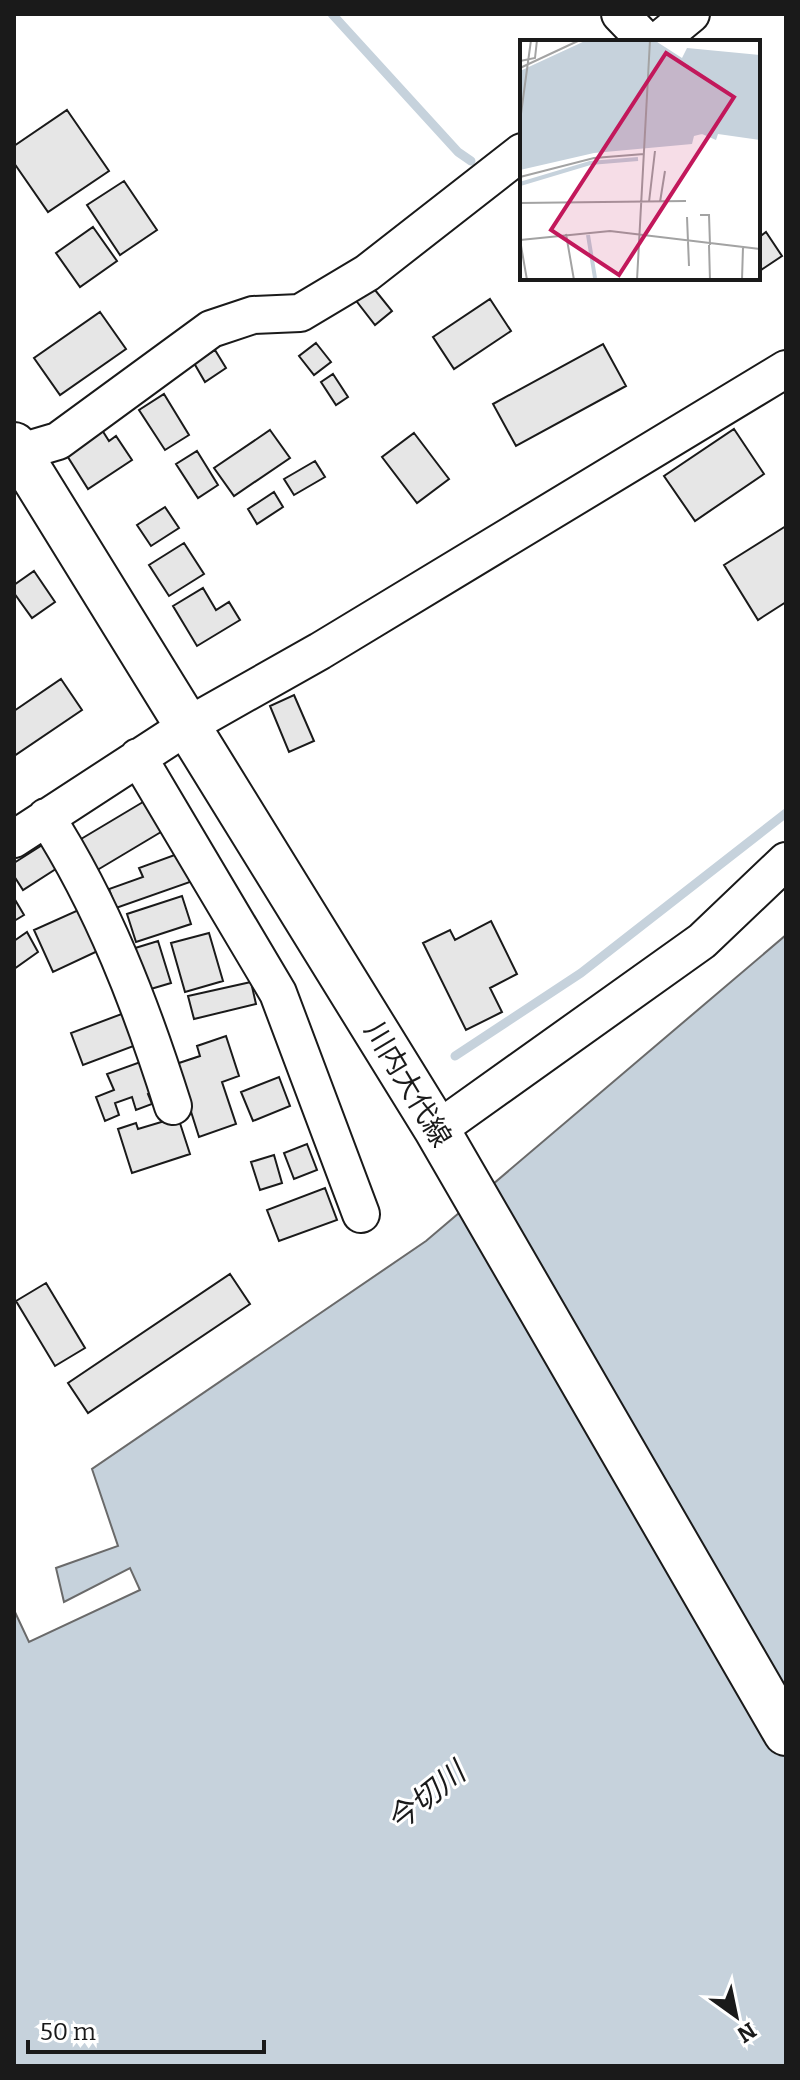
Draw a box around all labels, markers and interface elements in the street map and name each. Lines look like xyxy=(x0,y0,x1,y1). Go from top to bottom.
inset map xyxy=(520,40,760,280)
street label: 川内大代線 xyxy=(358,1015,458,1153)
water label: 今切川 xyxy=(380,1753,475,1839)
north arrow xyxy=(696,1976,776,2056)
scale bar xyxy=(28,2004,264,2054)
text: N xyxy=(732,2016,761,2048)
text: 50 m xyxy=(40,2018,96,2046)

